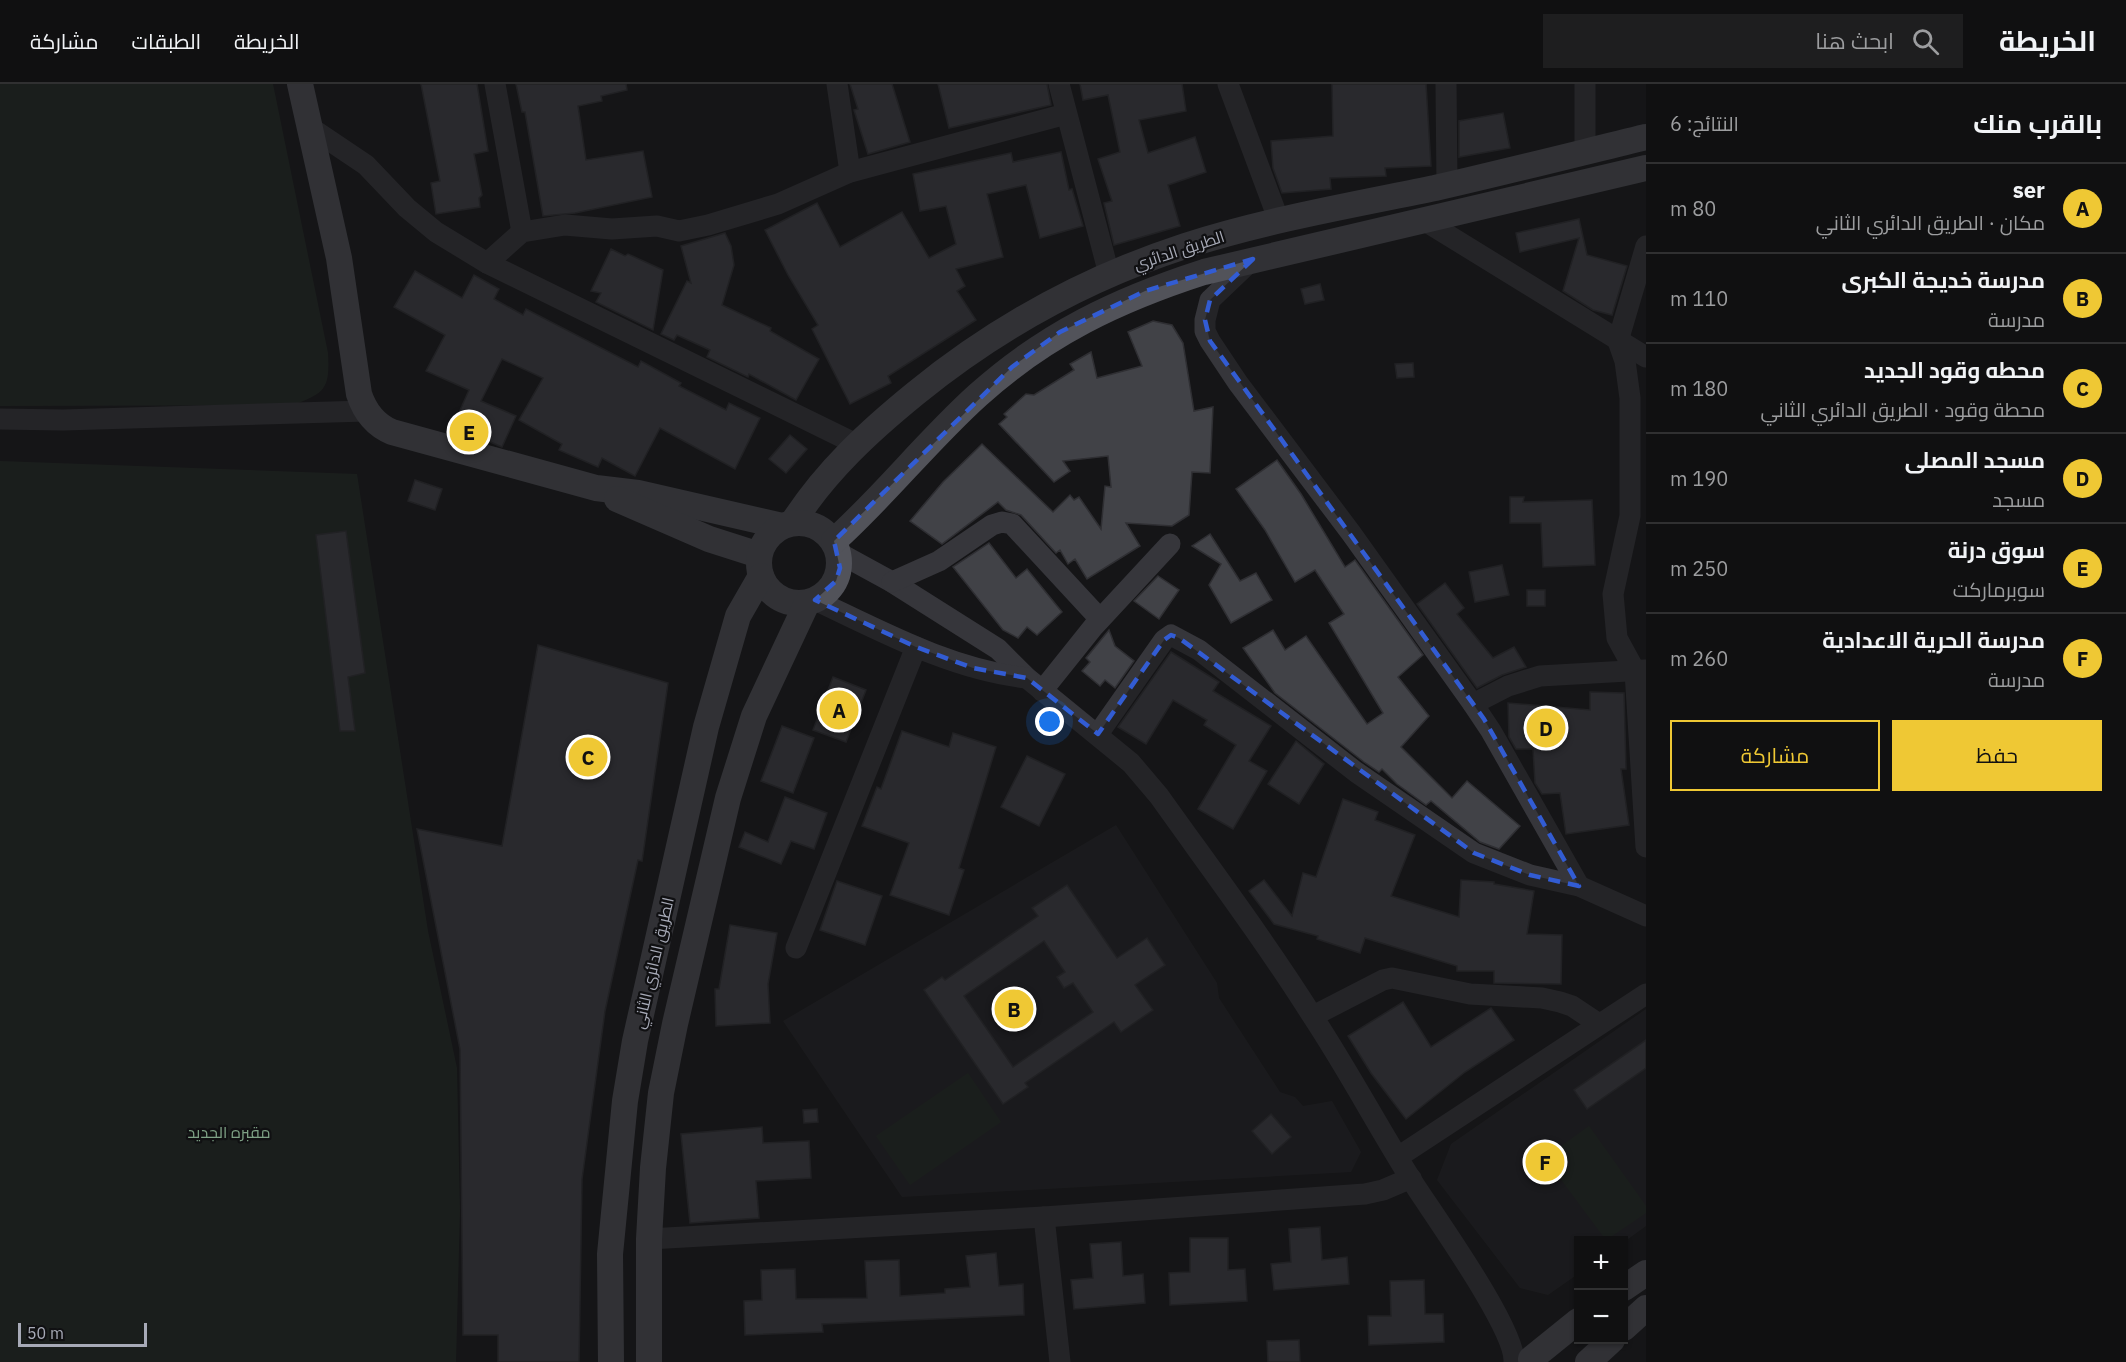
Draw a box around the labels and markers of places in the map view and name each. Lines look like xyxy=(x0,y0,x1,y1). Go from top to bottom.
pin: E xyxy=(450,410,488,454)
pin: A xyxy=(820,688,858,732)
pin: D xyxy=(1526,706,1566,750)
pin: C xyxy=(568,734,608,780)
pin: B xyxy=(994,986,1034,1032)
pin: F xyxy=(1526,1140,1564,1184)

